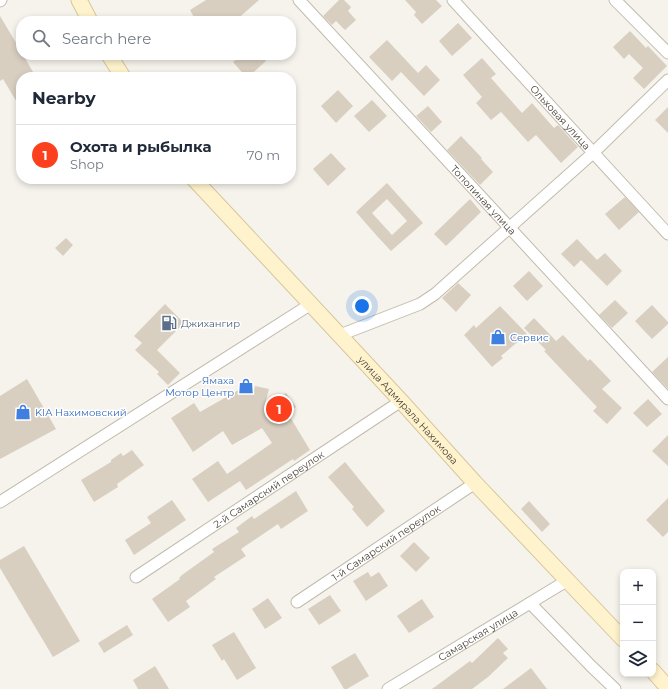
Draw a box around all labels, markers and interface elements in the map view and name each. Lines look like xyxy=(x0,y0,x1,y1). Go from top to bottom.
search box xyxy=(16,16,296,60)
icon: search xyxy=(30,27,52,49)
text: Search here xyxy=(62,29,151,48)
street label: Ольховая улица xyxy=(527,82,593,152)
text: Nearby xyxy=(32,88,96,108)
text: Охота и рыбылка xyxy=(70,137,212,156)
text: 1 xyxy=(42,147,48,163)
text: 70 m xyxy=(247,147,280,163)
text: Shop xyxy=(70,156,104,172)
street label: Тополиная улица xyxy=(448,162,519,238)
your location xyxy=(352,296,372,316)
fuel station icon: Джихангир xyxy=(160,314,178,332)
place label: Джихангир xyxy=(181,317,240,330)
shop icon: Сервис xyxy=(489,328,507,346)
place label: Сервис xyxy=(510,331,549,344)
street label: улица Адмирала Нахимова xyxy=(354,352,461,467)
place label: Ямаха Мотор Центр xyxy=(165,374,234,399)
shop icon: Ямаха Мотор Центр xyxy=(237,377,255,395)
pin: 1 xyxy=(266,394,292,424)
shop icon: KIA Нахимовский xyxy=(14,403,32,421)
place label: KIA Нахимовский xyxy=(35,406,127,419)
street label: 2-й Самарский переулок xyxy=(211,448,327,531)
street label: 1-й Самарский переулок xyxy=(329,502,443,584)
map controls xyxy=(620,569,656,677)
button: + xyxy=(620,569,656,605)
button: − xyxy=(620,605,656,641)
street label: Самарская улица xyxy=(436,606,520,664)
button: layers xyxy=(620,641,656,677)

